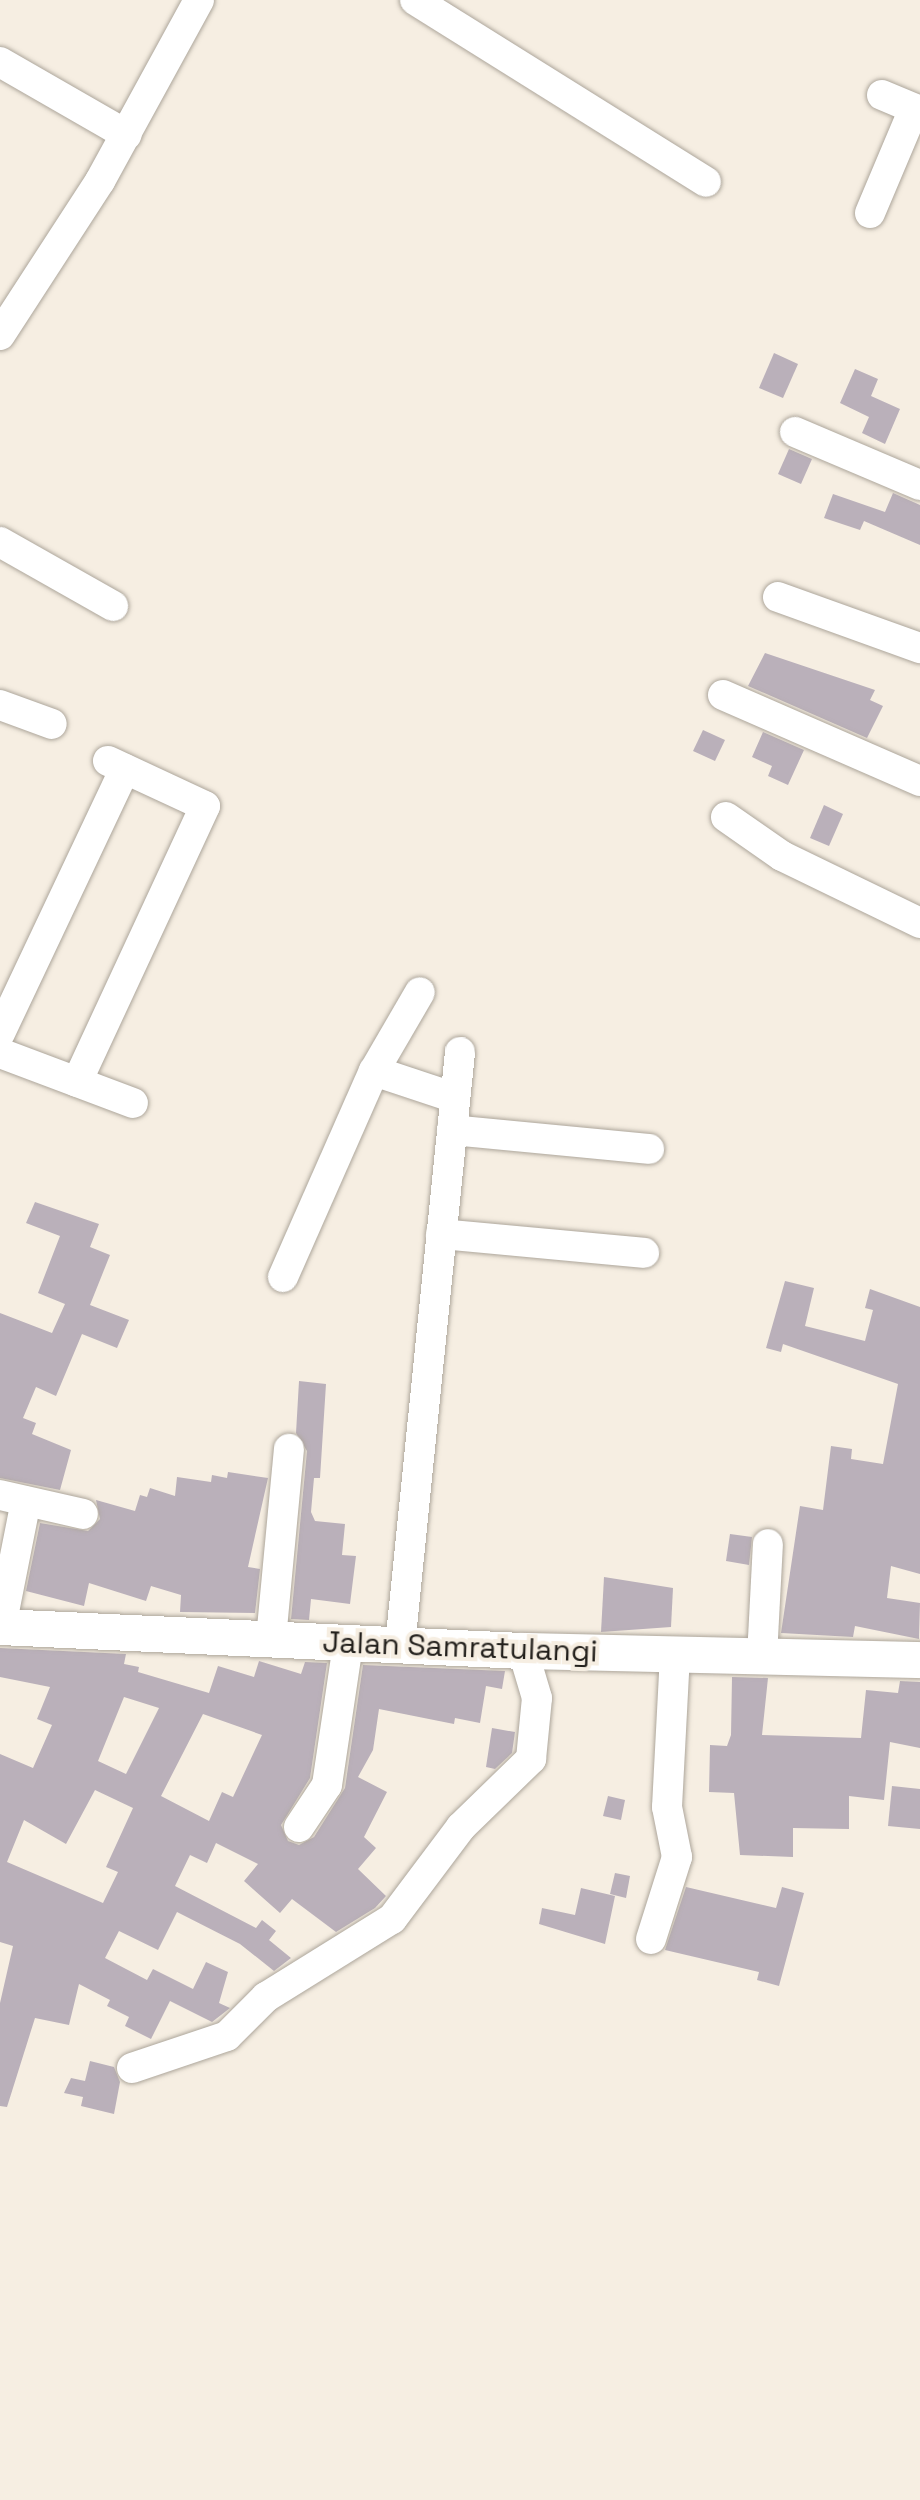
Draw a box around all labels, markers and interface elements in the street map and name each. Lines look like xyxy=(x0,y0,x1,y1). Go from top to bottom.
street label: Jalan Samratulangi xyxy=(322,1624,598,1670)

